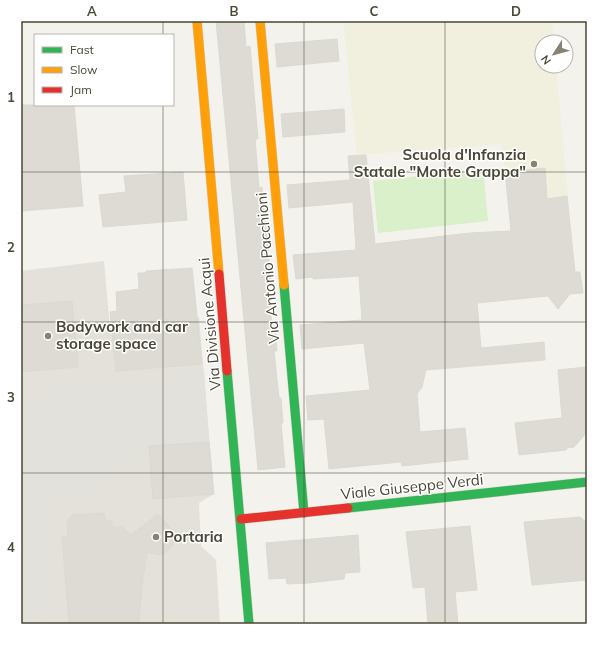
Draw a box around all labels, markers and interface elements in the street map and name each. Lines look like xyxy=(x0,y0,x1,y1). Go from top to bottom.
text: A xyxy=(87,3,97,19)
text: B xyxy=(230,3,239,19)
text: C xyxy=(370,3,379,19)
text: D xyxy=(511,3,521,19)
legend xyxy=(34,34,174,106)
north arrow xyxy=(534,34,574,74)
text: Fast xyxy=(70,42,94,57)
text: N xyxy=(538,52,554,67)
text: Slow xyxy=(70,62,98,77)
text: Jam xyxy=(70,82,92,97)
text: 1 xyxy=(7,89,15,105)
place label: Scuola d'Infanzia Statale "Monte Grappa" xyxy=(354,145,526,181)
marker: Scuola d'Infanzia Statale "Monte Grappa" xyxy=(529,159,539,169)
street label: Via Antonio Pacchioni xyxy=(251,192,284,344)
text: 2 xyxy=(7,239,15,255)
street label: Via Divisione Acqui xyxy=(194,257,225,391)
place label: Bodywork and car storage space xyxy=(56,317,188,353)
marker: Bodywork and car storage space xyxy=(43,331,53,341)
text: 3 xyxy=(7,389,15,405)
street label: Viale Giuseppe Verdi xyxy=(340,470,484,503)
place label: Portaria xyxy=(164,527,223,546)
marker: Portaria xyxy=(151,532,161,542)
text: 4 xyxy=(7,539,15,555)

